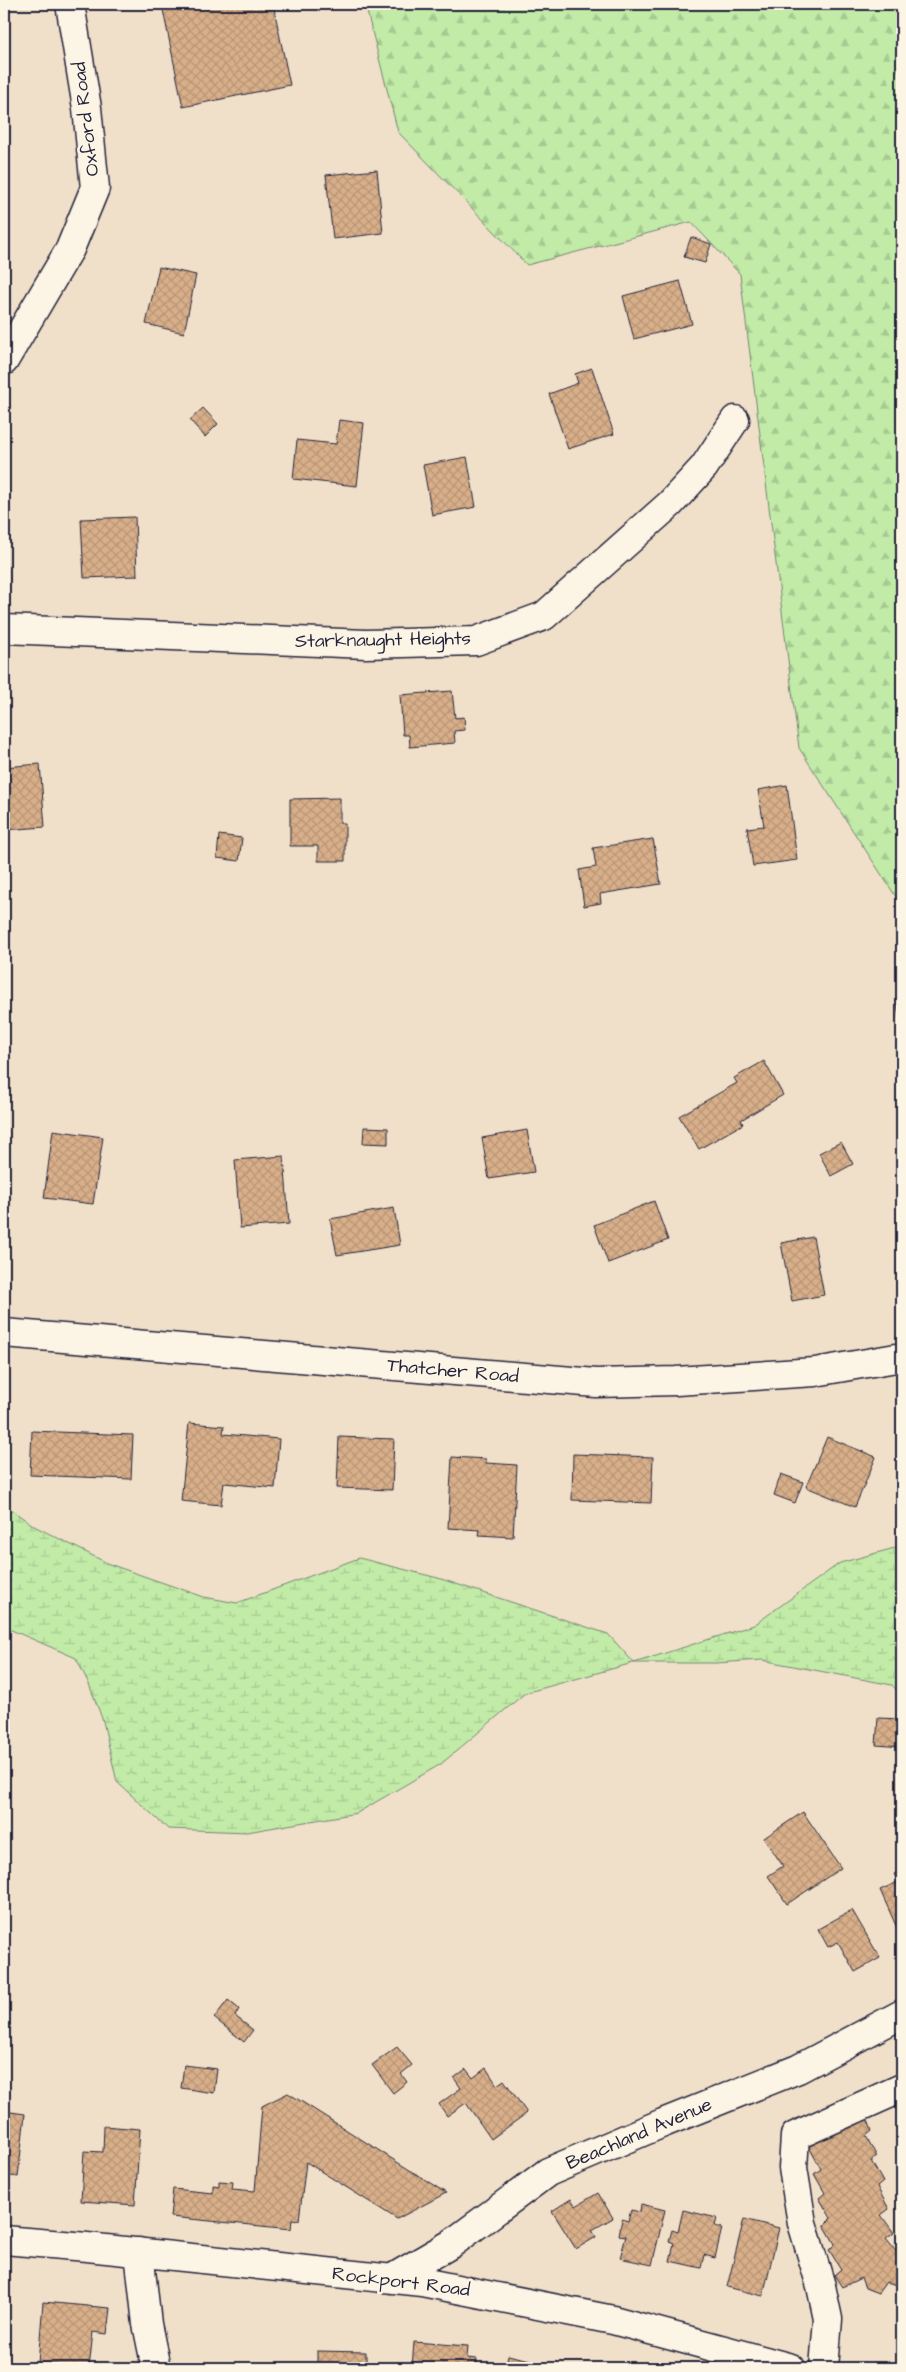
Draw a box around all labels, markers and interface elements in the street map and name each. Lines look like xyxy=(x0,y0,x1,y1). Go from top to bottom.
street label: Oxford Road xyxy=(66,60,106,178)
street label: Starknaught Heights xyxy=(295,625,471,656)
street label: Thatcher Road xyxy=(386,1352,520,1390)
street label: Beachland Avenue xyxy=(562,2091,716,2177)
street label: Rockport Road xyxy=(331,2260,472,2304)

